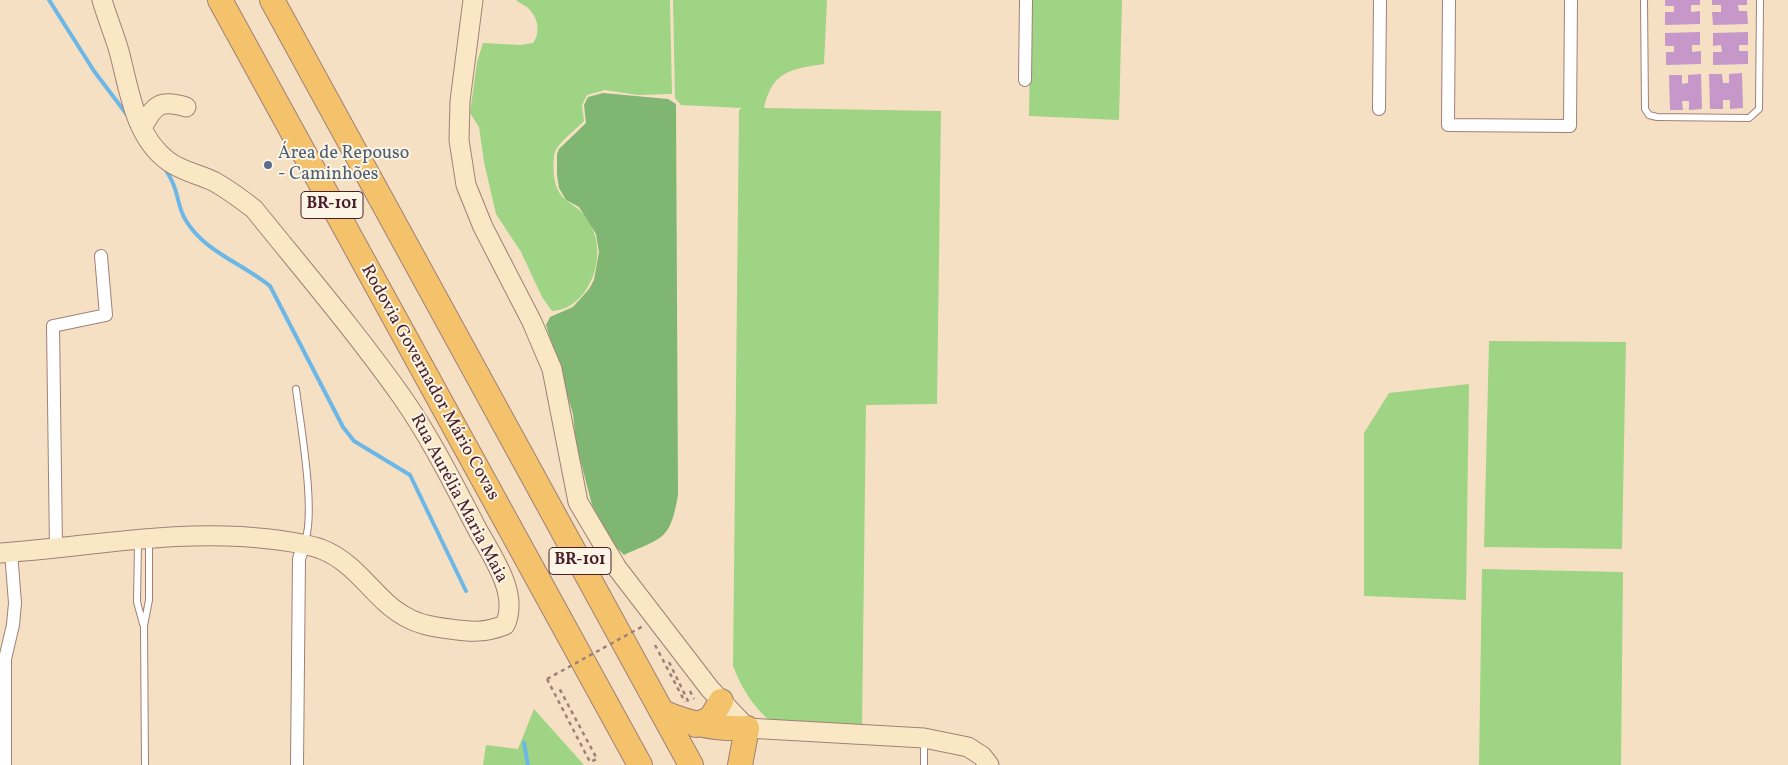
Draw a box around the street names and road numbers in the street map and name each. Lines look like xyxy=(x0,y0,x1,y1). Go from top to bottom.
road number: BR-101 xyxy=(301,192,363,218)
street label: Rodovia Governador Mário Covas xyxy=(355,261,503,505)
street label: Rua Aurélia Maria Maia xyxy=(404,411,512,587)
road number: BR-101 xyxy=(549,548,611,574)

